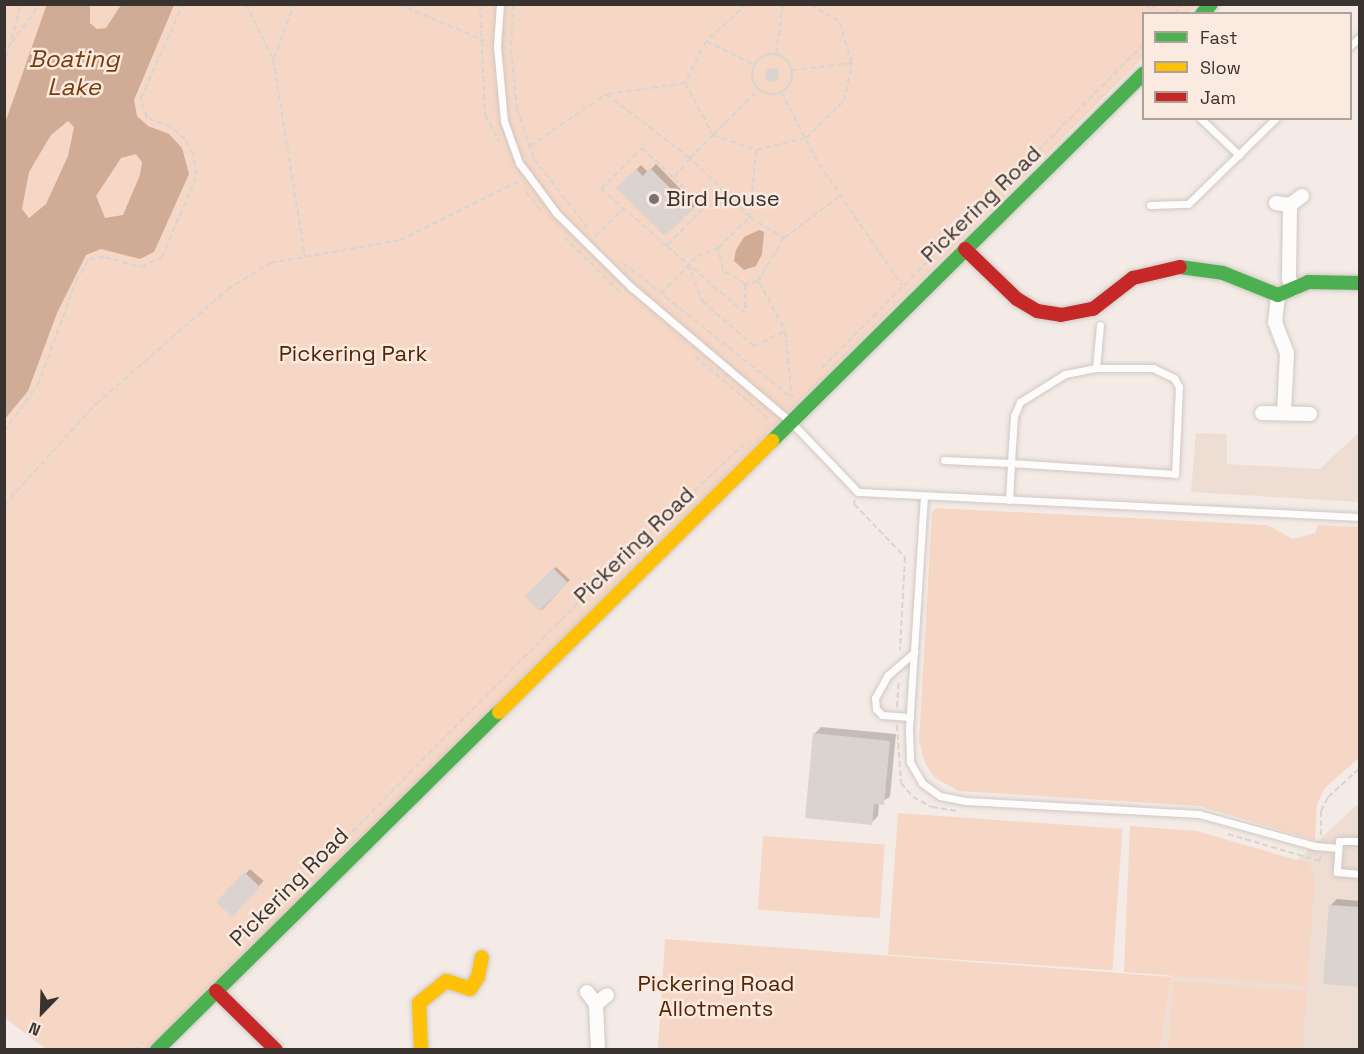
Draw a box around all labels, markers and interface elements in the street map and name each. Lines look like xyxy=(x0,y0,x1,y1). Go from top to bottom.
legend xyxy=(1142,12,1352,120)
text: Fast xyxy=(1200,26,1237,49)
water label: Boating Lake xyxy=(29,45,119,101)
text: Slow xyxy=(1200,56,1241,79)
text: Jam xyxy=(1200,86,1236,109)
street label: Pickering Road xyxy=(915,140,1047,268)
place label: Bird House xyxy=(666,186,780,212)
marker: Bird House xyxy=(647,192,661,206)
park label: Pickering Park xyxy=(279,341,427,367)
street label: Pickering Road xyxy=(568,481,700,609)
street label: Pickering Road xyxy=(224,822,354,952)
park label: Pickering Road Allotments xyxy=(638,970,794,1022)
north arrow xyxy=(12,982,72,1042)
text: N xyxy=(26,1017,44,1041)

